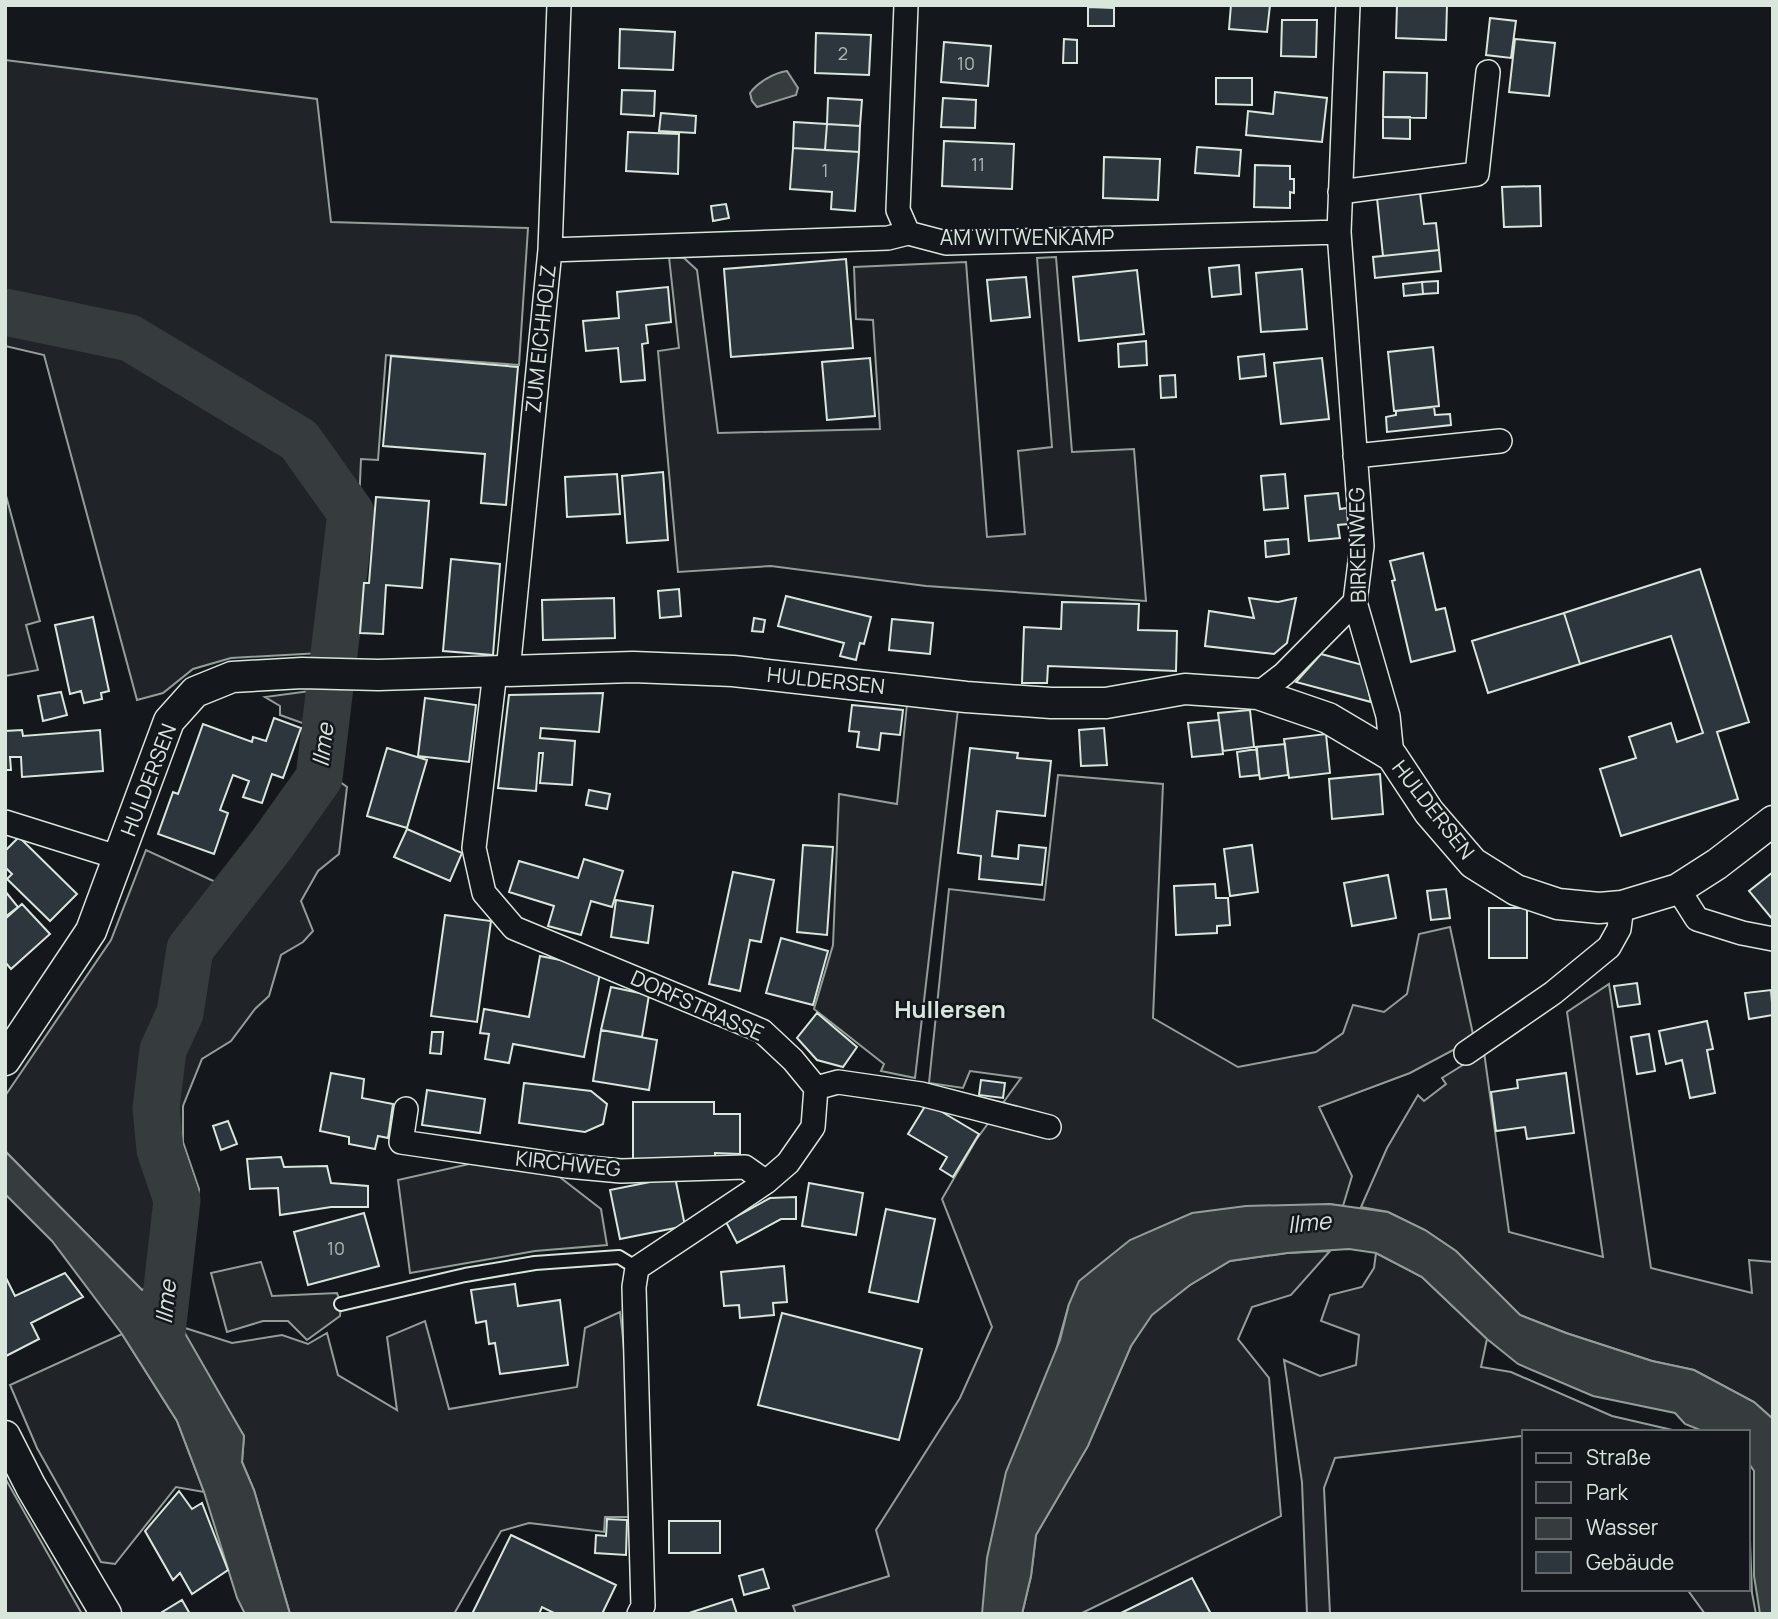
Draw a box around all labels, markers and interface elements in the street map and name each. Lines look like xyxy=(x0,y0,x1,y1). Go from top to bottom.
house number: 2 xyxy=(838,41,848,65)
house number: 10 xyxy=(957,51,975,75)
house number: 11 xyxy=(971,152,985,176)
house number: 1 xyxy=(821,158,829,182)
street label: AM WITWENKAMP xyxy=(940,223,1114,251)
street label: ZUM EICHHOLZ xyxy=(518,263,562,414)
street label: BIRKENWEG xyxy=(1342,487,1372,603)
street label: HULDERSEN xyxy=(766,660,886,700)
street label: HULDERSEN xyxy=(114,719,182,840)
water label: Ilme xyxy=(303,720,341,768)
street label: HULDERSEN xyxy=(1386,754,1481,865)
street label: DORFSTRASSE xyxy=(626,963,768,1047)
district label: Hullersen xyxy=(894,992,1006,1025)
street label: KIRCHWEG xyxy=(514,1144,622,1182)
water label: Ilme xyxy=(1286,1204,1334,1240)
house number: 10 xyxy=(327,1236,345,1260)
water label: Ilme xyxy=(147,1277,183,1325)
legend xyxy=(1522,1430,1750,1591)
text: Straße xyxy=(1586,1443,1651,1471)
text: Park xyxy=(1586,1478,1628,1506)
text: Wasser xyxy=(1586,1513,1659,1541)
text: Gebäude xyxy=(1586,1548,1674,1576)

